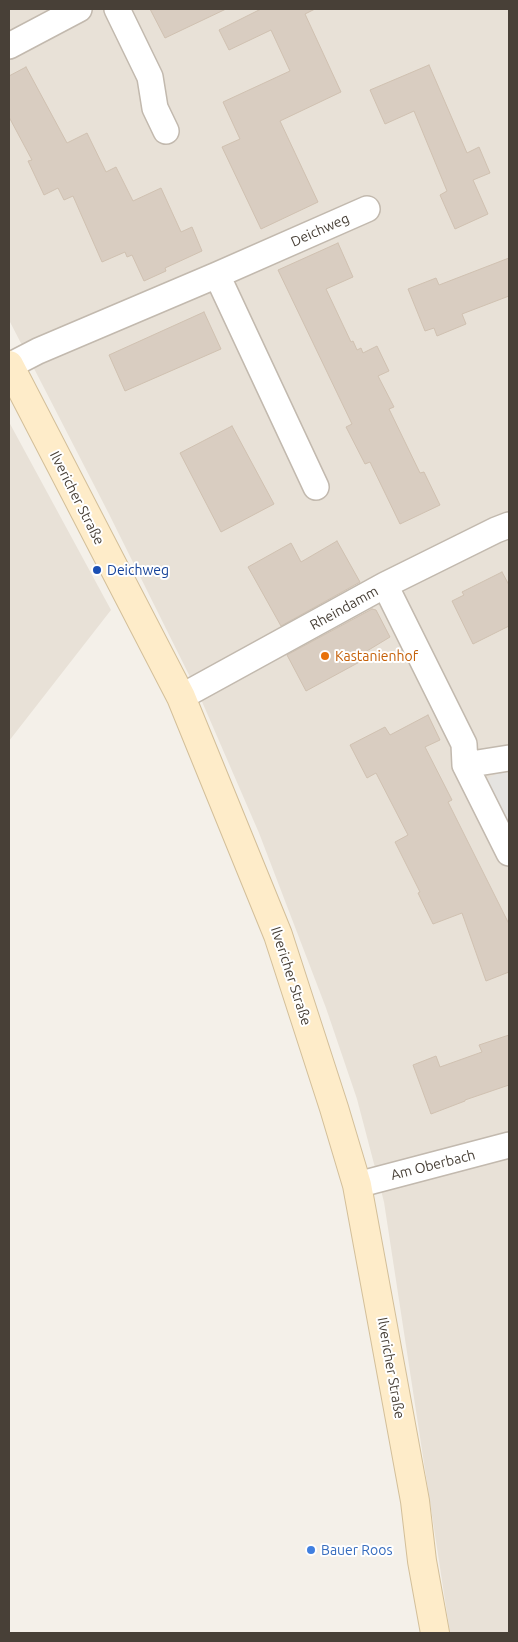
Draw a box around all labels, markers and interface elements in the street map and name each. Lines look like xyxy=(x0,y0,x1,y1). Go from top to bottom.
street label: Deichweg xyxy=(288,210,352,250)
street label: Ilvericher Straße xyxy=(46,448,108,548)
place label: Deichweg xyxy=(107,562,169,578)
marker: Deichweg xyxy=(91,564,103,576)
street label: Rheindamm xyxy=(307,582,381,634)
place label: Kastanienhof xyxy=(335,648,418,664)
marker: Kastanienhof xyxy=(319,650,331,662)
street label: Ilvericher Straße xyxy=(267,925,315,1027)
street label: Am Oberbach xyxy=(389,1146,477,1184)
street label: Ilvericher Straße xyxy=(374,1316,408,1420)
place label: Bauer Roos xyxy=(321,1542,392,1558)
marker: Bauer Roos xyxy=(305,1544,317,1556)

